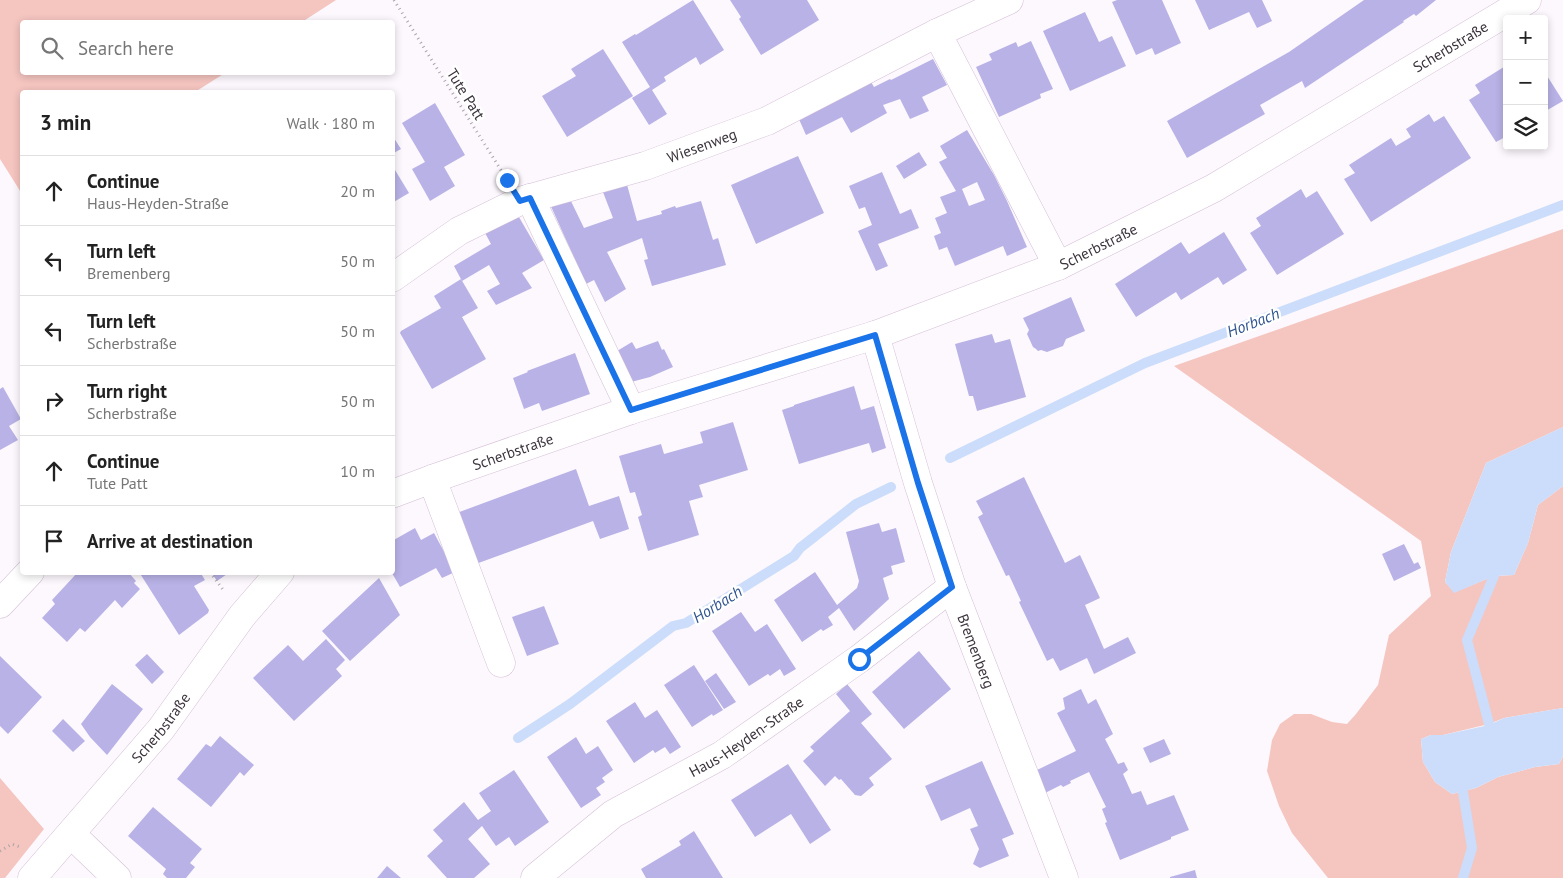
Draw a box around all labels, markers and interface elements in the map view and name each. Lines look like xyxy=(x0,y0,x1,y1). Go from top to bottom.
map controls xyxy=(1503,15,1548,150)
button: + xyxy=(1503,15,1548,60)
street label: Scherbstraße xyxy=(1409,16,1491,76)
search box xyxy=(20,20,395,75)
icon: search xyxy=(38,34,66,62)
text: Search here xyxy=(78,36,174,60)
button: − xyxy=(1503,60,1548,105)
street label: Tute Patt xyxy=(443,65,489,123)
button: layers xyxy=(1503,105,1548,150)
text: 3 min xyxy=(40,109,91,136)
text: Walk · 180 m xyxy=(286,113,375,133)
street label: Wiesenweg xyxy=(664,124,739,167)
text: Continue xyxy=(87,169,159,193)
route end xyxy=(496,169,519,192)
icon: ahead xyxy=(40,177,68,205)
text: 20 m xyxy=(340,181,375,201)
text: Haus-Heyden-Straße xyxy=(87,193,229,213)
street label: Scherbstraße xyxy=(1056,219,1140,273)
text: Turn left xyxy=(87,239,156,263)
icon: left xyxy=(40,247,68,275)
text: 50 m xyxy=(340,251,375,271)
text: Bremenberg xyxy=(87,263,171,283)
water label: Horbach xyxy=(1224,303,1282,341)
text: Turn left xyxy=(87,309,156,333)
icon: left xyxy=(40,317,68,345)
text: 50 m xyxy=(340,321,375,341)
text: Scherbstraße xyxy=(87,333,177,353)
text: Turn right xyxy=(87,379,167,403)
icon: right xyxy=(40,387,68,415)
text: 50 m xyxy=(340,391,375,411)
text: Scherbstraße xyxy=(87,403,177,423)
street label: Scherbstraße xyxy=(470,428,556,474)
text: Continue xyxy=(87,449,159,473)
icon: ahead xyxy=(40,457,68,485)
text: 10 m xyxy=(340,461,375,481)
text: Tute Patt xyxy=(87,473,148,493)
icon: arrive xyxy=(40,527,68,555)
text: Arrive at destination xyxy=(87,529,253,553)
water label: Horbach xyxy=(688,581,746,627)
street label: Bremenberg xyxy=(954,611,1000,691)
route start xyxy=(848,648,871,671)
street label: Scherbstraße xyxy=(127,688,194,766)
street label: Haus-Heyden-Straße xyxy=(685,692,807,781)

